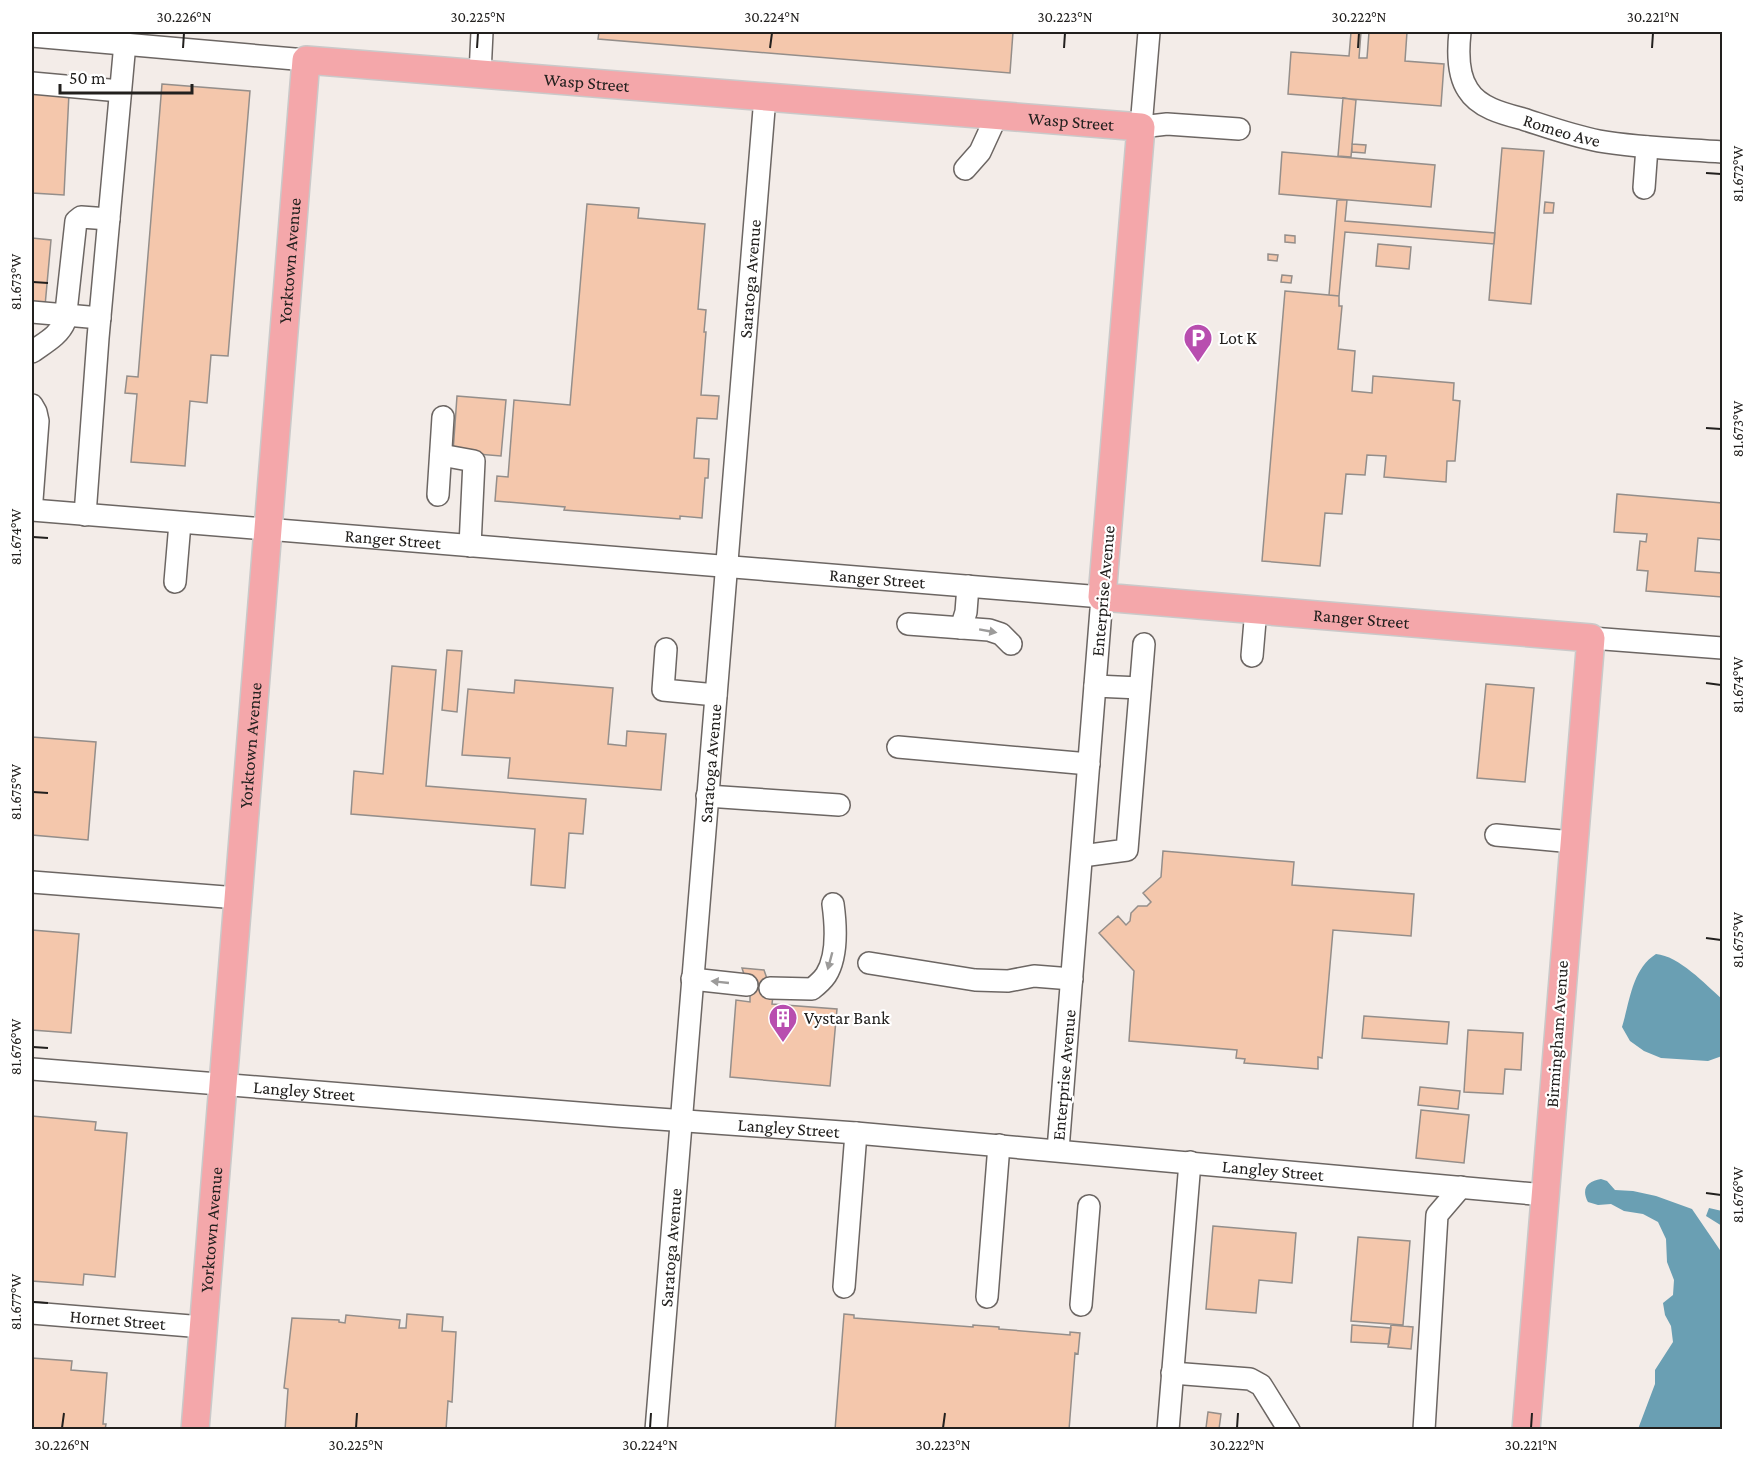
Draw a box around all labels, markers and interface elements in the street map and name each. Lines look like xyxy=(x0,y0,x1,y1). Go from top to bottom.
text: 30.226°N xyxy=(156,9,212,25)
text: 30.225°N xyxy=(451,9,506,25)
text: 30.224°N xyxy=(744,9,800,25)
text: 30.223°N xyxy=(1037,9,1093,25)
text: 30.222°N xyxy=(1332,9,1387,25)
text: 30.221°N xyxy=(1627,9,1679,25)
scale bar xyxy=(60,57,192,95)
text: 50 m xyxy=(69,68,106,88)
street label: Wasp Street xyxy=(543,69,631,96)
street label: Wasp Street xyxy=(1027,108,1116,135)
street label: Romeo Ave xyxy=(1521,110,1602,151)
text: 81.672°W xyxy=(1730,146,1746,202)
street label: Yorktown Avenue xyxy=(275,197,305,325)
street label: Saratoga Avenue xyxy=(735,218,765,339)
text: 81.673°W xyxy=(8,254,24,310)
parking icon: Lot K xyxy=(1182,322,1214,364)
place label: Lot K xyxy=(1219,328,1257,348)
text: 81.673°W xyxy=(1730,401,1746,457)
text: 81.674°W xyxy=(8,509,24,565)
street label: Ranger Street xyxy=(344,525,443,553)
street label: Enterprise Avenue xyxy=(1087,525,1119,657)
street label: Ranger Street xyxy=(828,565,927,593)
street label: Ranger Street xyxy=(1312,605,1411,633)
one-way arrow xyxy=(979,627,998,636)
text: 81.674°W xyxy=(1730,657,1746,713)
street label: Yorktown Avenue xyxy=(235,681,266,809)
street label: Saratoga Avenue xyxy=(696,703,725,824)
text: 81.675°W xyxy=(8,764,24,820)
text: 81.675°W xyxy=(1730,912,1746,968)
one-way arrow xyxy=(825,952,835,970)
street label: Birmingham Avenue xyxy=(1542,960,1572,1108)
one-way arrow xyxy=(710,977,729,987)
building icon: Vystar Bank xyxy=(767,1002,799,1044)
place label: Vystar Bank xyxy=(804,1008,890,1028)
street label: Enterprise Avenue xyxy=(1048,1009,1080,1141)
text: 81.676°W xyxy=(8,1019,24,1075)
street label: Langley Street xyxy=(252,1077,357,1105)
street label: Langley Street xyxy=(737,1115,841,1142)
street label: Langley Street xyxy=(1221,1156,1326,1185)
street label: Yorktown Avenue xyxy=(196,1166,226,1293)
text: 81.676°W xyxy=(1730,1167,1746,1223)
street label: Saratoga Avenue xyxy=(656,1187,686,1308)
text: 81.677°W xyxy=(8,1274,24,1330)
street label: Hornet Street xyxy=(69,1306,168,1334)
text: 30.226°N xyxy=(34,1437,90,1453)
text: 30.225°N xyxy=(329,1437,384,1453)
text: 30.224°N xyxy=(622,1437,678,1453)
text: 30.223°N xyxy=(915,1437,971,1453)
text: 30.222°N xyxy=(1210,1437,1265,1453)
text: 30.221°N xyxy=(1505,1437,1557,1453)

